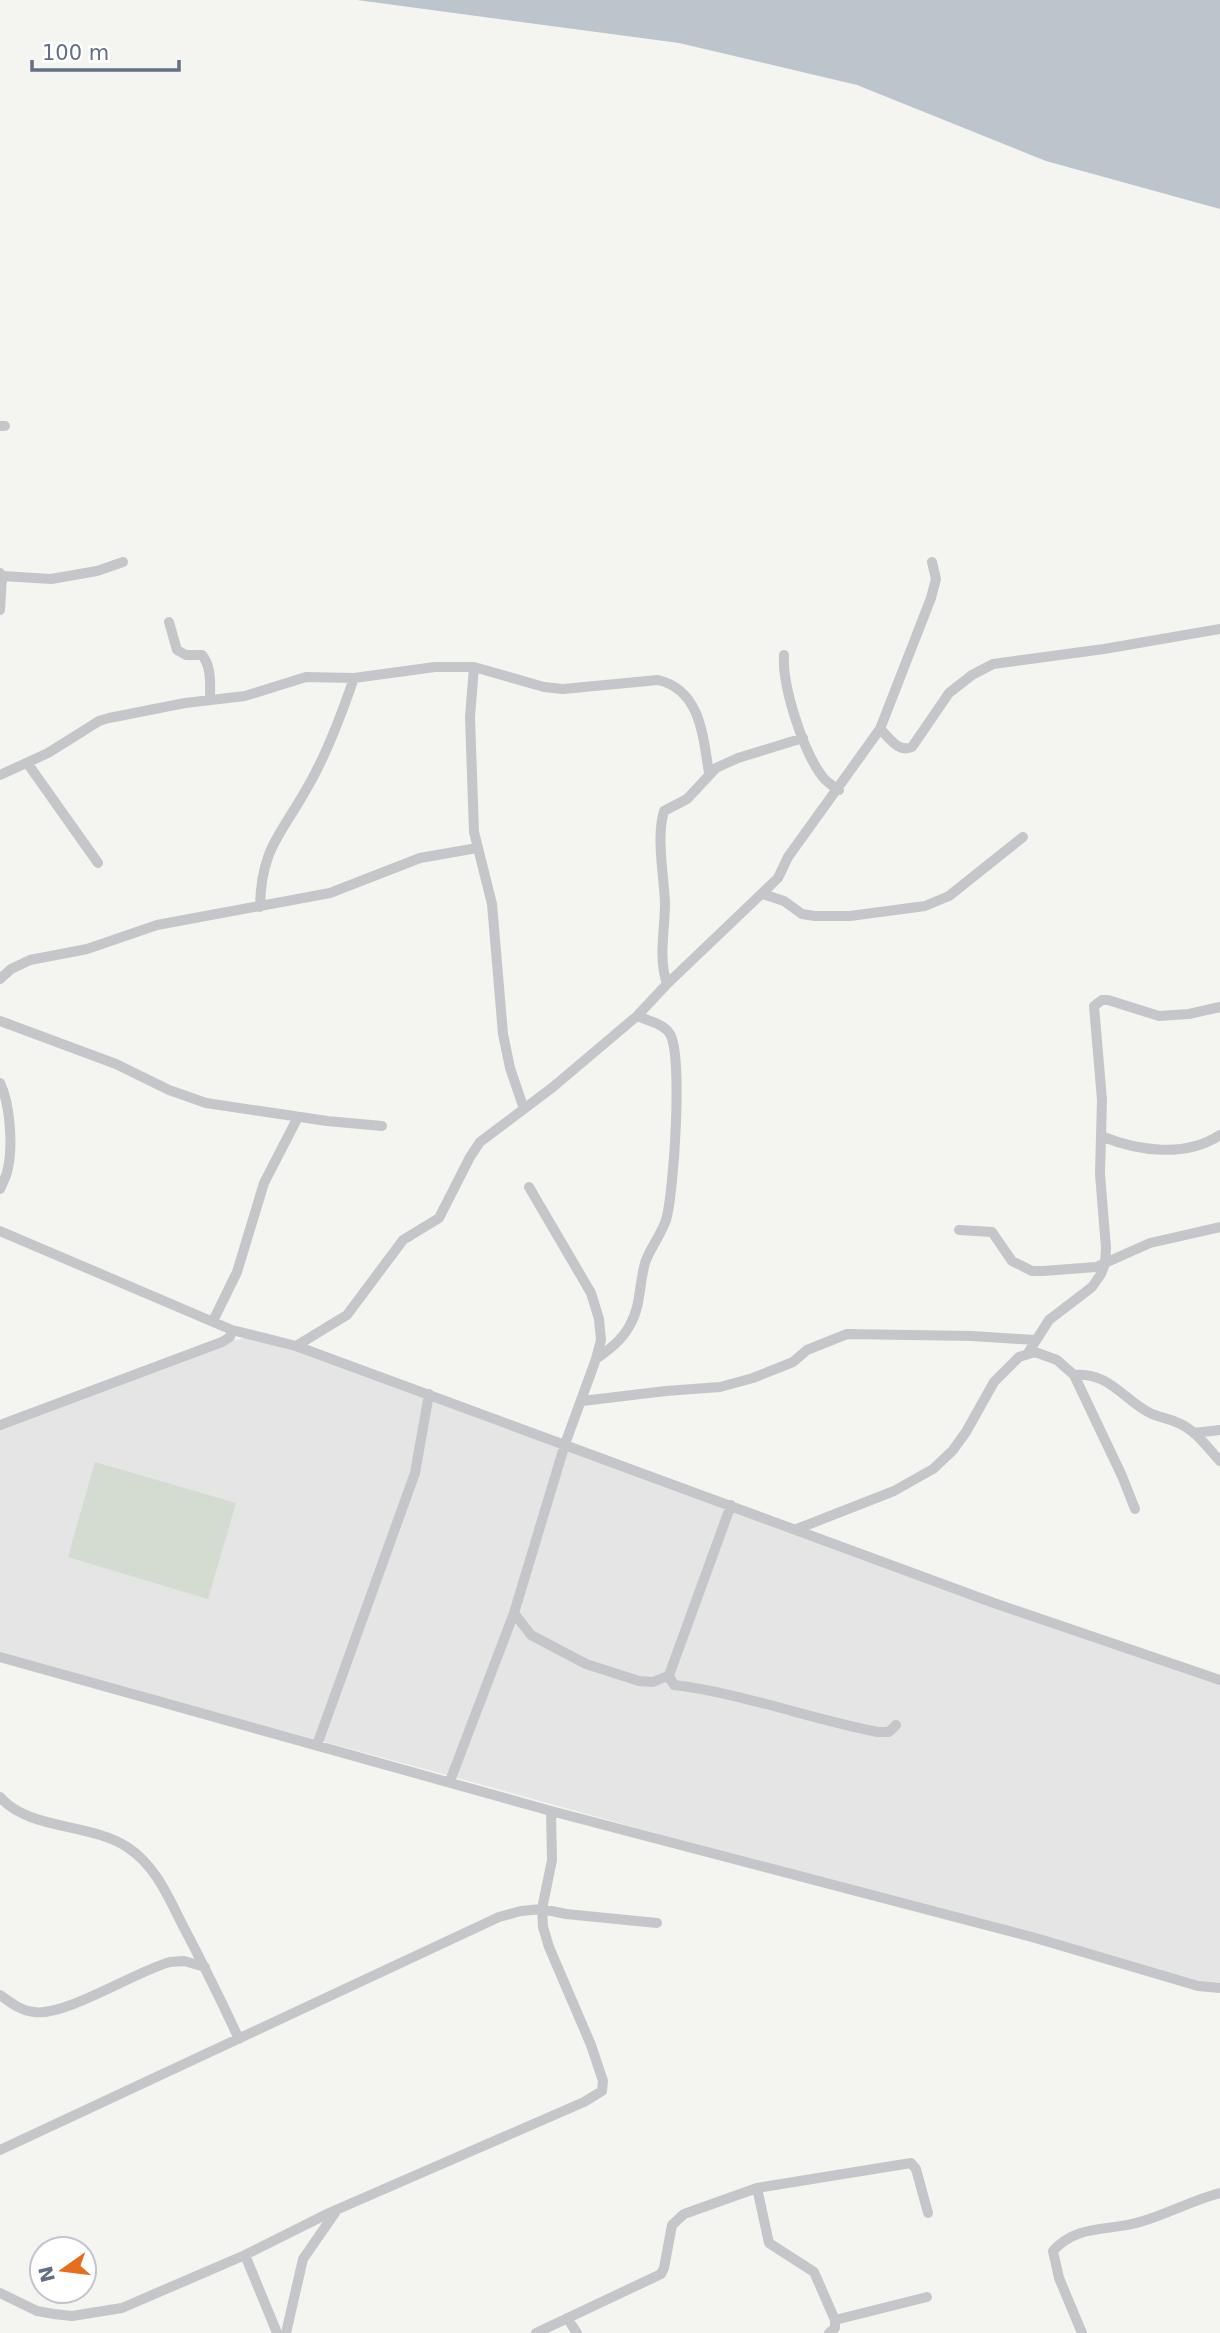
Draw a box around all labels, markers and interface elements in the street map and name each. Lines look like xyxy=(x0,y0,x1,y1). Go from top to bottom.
scale bar xyxy=(32,28,178,72)
text: 100 m xyxy=(42,41,109,65)
north arrow xyxy=(28,2235,98,2305)
text: N xyxy=(34,2264,59,2284)

